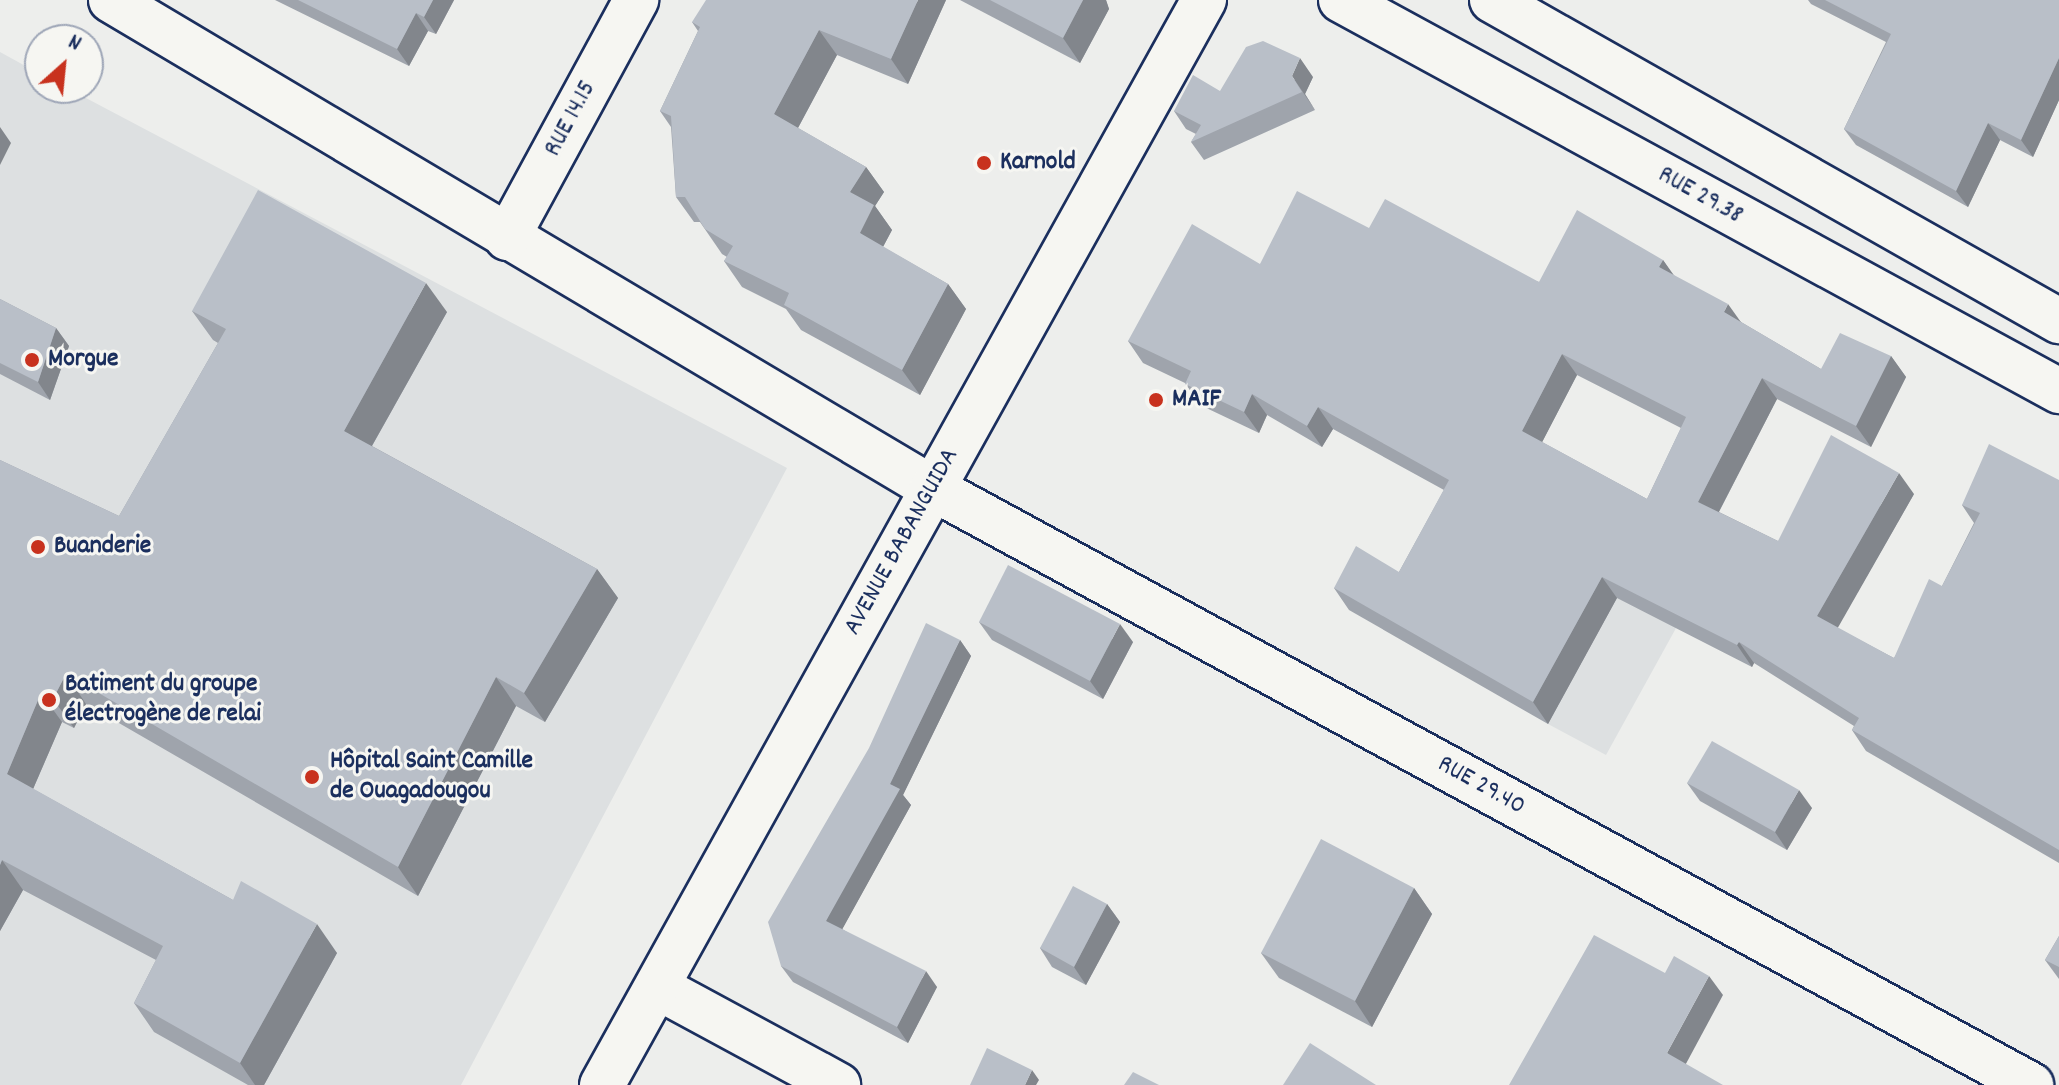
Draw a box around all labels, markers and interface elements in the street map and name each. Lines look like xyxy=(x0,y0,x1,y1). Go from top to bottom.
north arrow xyxy=(24,24,104,104)
text: N xyxy=(62,28,86,60)
street label: RUE 14.15 xyxy=(538,76,604,162)
place label: Karnold xyxy=(1000,147,1076,179)
marker: Karnold xyxy=(975,154,993,172)
street label: RUE 29.38 xyxy=(1652,160,1748,232)
place label: Morgue xyxy=(48,344,118,376)
marker: Morgue xyxy=(23,351,41,369)
place label: MAIF xyxy=(1172,384,1221,416)
marker: MAIF xyxy=(1147,391,1165,409)
street label: AVENUE BABANGUIDA xyxy=(838,443,966,641)
place label: Buanderie xyxy=(54,531,151,563)
marker: Buanderie xyxy=(29,538,47,556)
place label: Batiment du groupe électrogène de relai xyxy=(65,669,261,730)
marker: Batiment du groupe électrogène de relai xyxy=(40,691,58,709)
place label: Hôpital Saint Camille de Ouagadougou xyxy=(330,746,533,808)
street label: RUE 29.40 xyxy=(1432,749,1530,823)
marker: Hôpital Saint Camille de Ouagadougou xyxy=(301,766,323,788)

